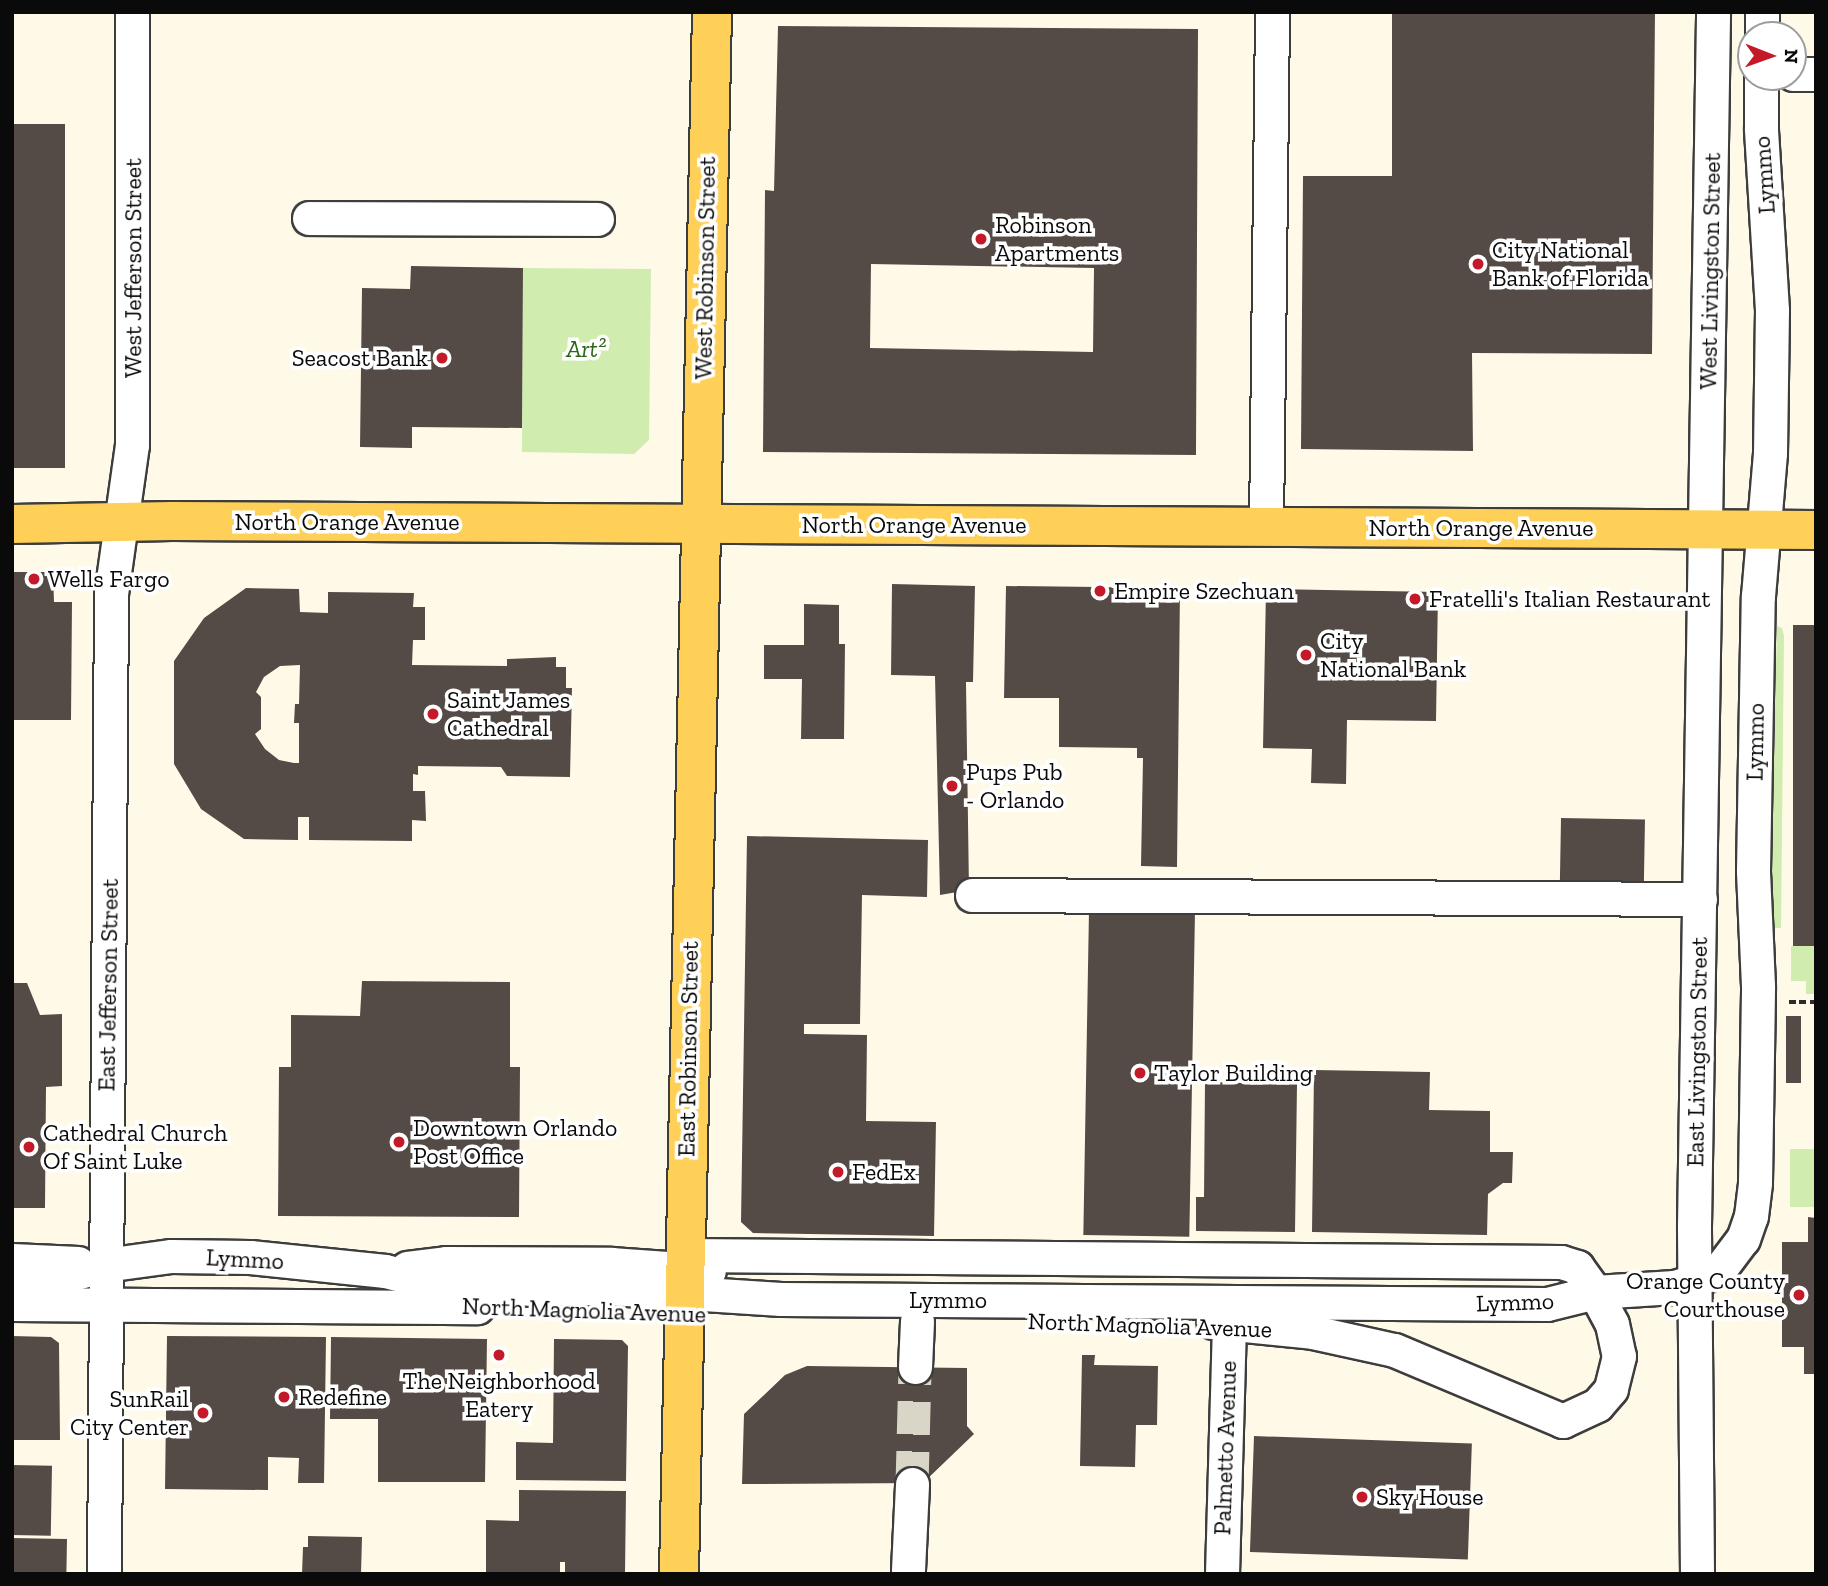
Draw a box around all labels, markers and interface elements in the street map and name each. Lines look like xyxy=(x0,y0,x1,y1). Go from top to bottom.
north arrow xyxy=(1737,21,1807,91)
text: N xyxy=(1780,49,1803,64)
street label: Lymmo xyxy=(1747,135,1781,215)
street label: West Livingston Street xyxy=(1694,152,1726,390)
street label: West Robinson Street xyxy=(689,156,721,380)
street label: West Jefferson Street xyxy=(119,158,147,378)
place label: Robinson Apartments xyxy=(995,211,1119,267)
marker: Robinson Apartments xyxy=(973,231,989,247)
place label: City National Bank of Florida xyxy=(1492,236,1649,292)
marker: City National Bank of Florida xyxy=(1470,256,1486,272)
park label: Art² xyxy=(566,335,606,363)
place label: Seacost Bank xyxy=(292,344,428,372)
marker: Seacost Bank xyxy=(434,350,450,366)
street label: North Orange Avenue xyxy=(234,508,460,536)
street label: North Orange Avenue xyxy=(801,511,1027,539)
street label: North Orange Avenue xyxy=(1368,514,1594,542)
place label: Wells Fargo xyxy=(48,565,170,593)
marker: Wells Fargo xyxy=(26,571,42,587)
place label: Empire Szechuan xyxy=(1114,577,1294,605)
marker: Empire Szechuan xyxy=(1092,583,1108,599)
place label: Fratelli's Italian Restaurant xyxy=(1429,585,1710,613)
marker: Fratelli's Italian Restaurant xyxy=(1407,591,1423,607)
place label: City National Bank xyxy=(1320,627,1466,683)
marker: City National Bank xyxy=(1298,647,1314,663)
place label: Saint James Cathedral xyxy=(447,686,571,742)
street label: Lymmo xyxy=(1740,703,1770,781)
marker: Saint James Cathedral xyxy=(425,706,441,722)
place label: Pups Pub - Orlando xyxy=(966,758,1064,814)
marker: Pups Pub - Orlando xyxy=(944,778,960,794)
street label: East Jefferson Street xyxy=(92,878,124,1092)
street label: East Livingston Street xyxy=(1681,937,1713,1167)
street label: East Robinson Street xyxy=(672,941,704,1157)
place label: Taylor Building xyxy=(1154,1059,1313,1087)
marker: Taylor Building xyxy=(1132,1065,1148,1081)
place label: Downtown Orlando Post Office xyxy=(413,1114,617,1170)
place label: Cathedral Church Of Saint Luke xyxy=(43,1119,227,1175)
marker: Downtown Orlando Post Office xyxy=(391,1134,407,1150)
marker: Cathedral Church Of Saint Luke xyxy=(21,1139,37,1155)
place label: FedEx xyxy=(852,1158,916,1186)
marker: FedEx xyxy=(830,1164,846,1180)
street label: Lymmo xyxy=(205,1243,285,1275)
place label: Orange County Courthouse xyxy=(1626,1267,1785,1323)
street label: Lymmo xyxy=(909,1286,987,1314)
street label: Lymmo xyxy=(1475,1286,1555,1318)
marker: Orange County Courthouse xyxy=(1791,1287,1807,1303)
street label: North Magnolia Avenue xyxy=(461,1291,707,1329)
street label: North Magnolia Avenue xyxy=(1027,1306,1273,1344)
marker: The Neighborhood Eatery xyxy=(491,1347,507,1363)
street label: Palmetto Avenue xyxy=(1208,1360,1242,1536)
place label: The Neighborhood Eatery xyxy=(402,1367,596,1423)
place label: Redefine xyxy=(298,1383,387,1411)
place label: SunRail City Center xyxy=(69,1385,189,1441)
marker: Redefine xyxy=(276,1389,292,1405)
marker: SunRail City Center xyxy=(195,1405,211,1421)
place label: Sky House xyxy=(1376,1483,1484,1511)
marker: Sky House xyxy=(1354,1489,1370,1505)

